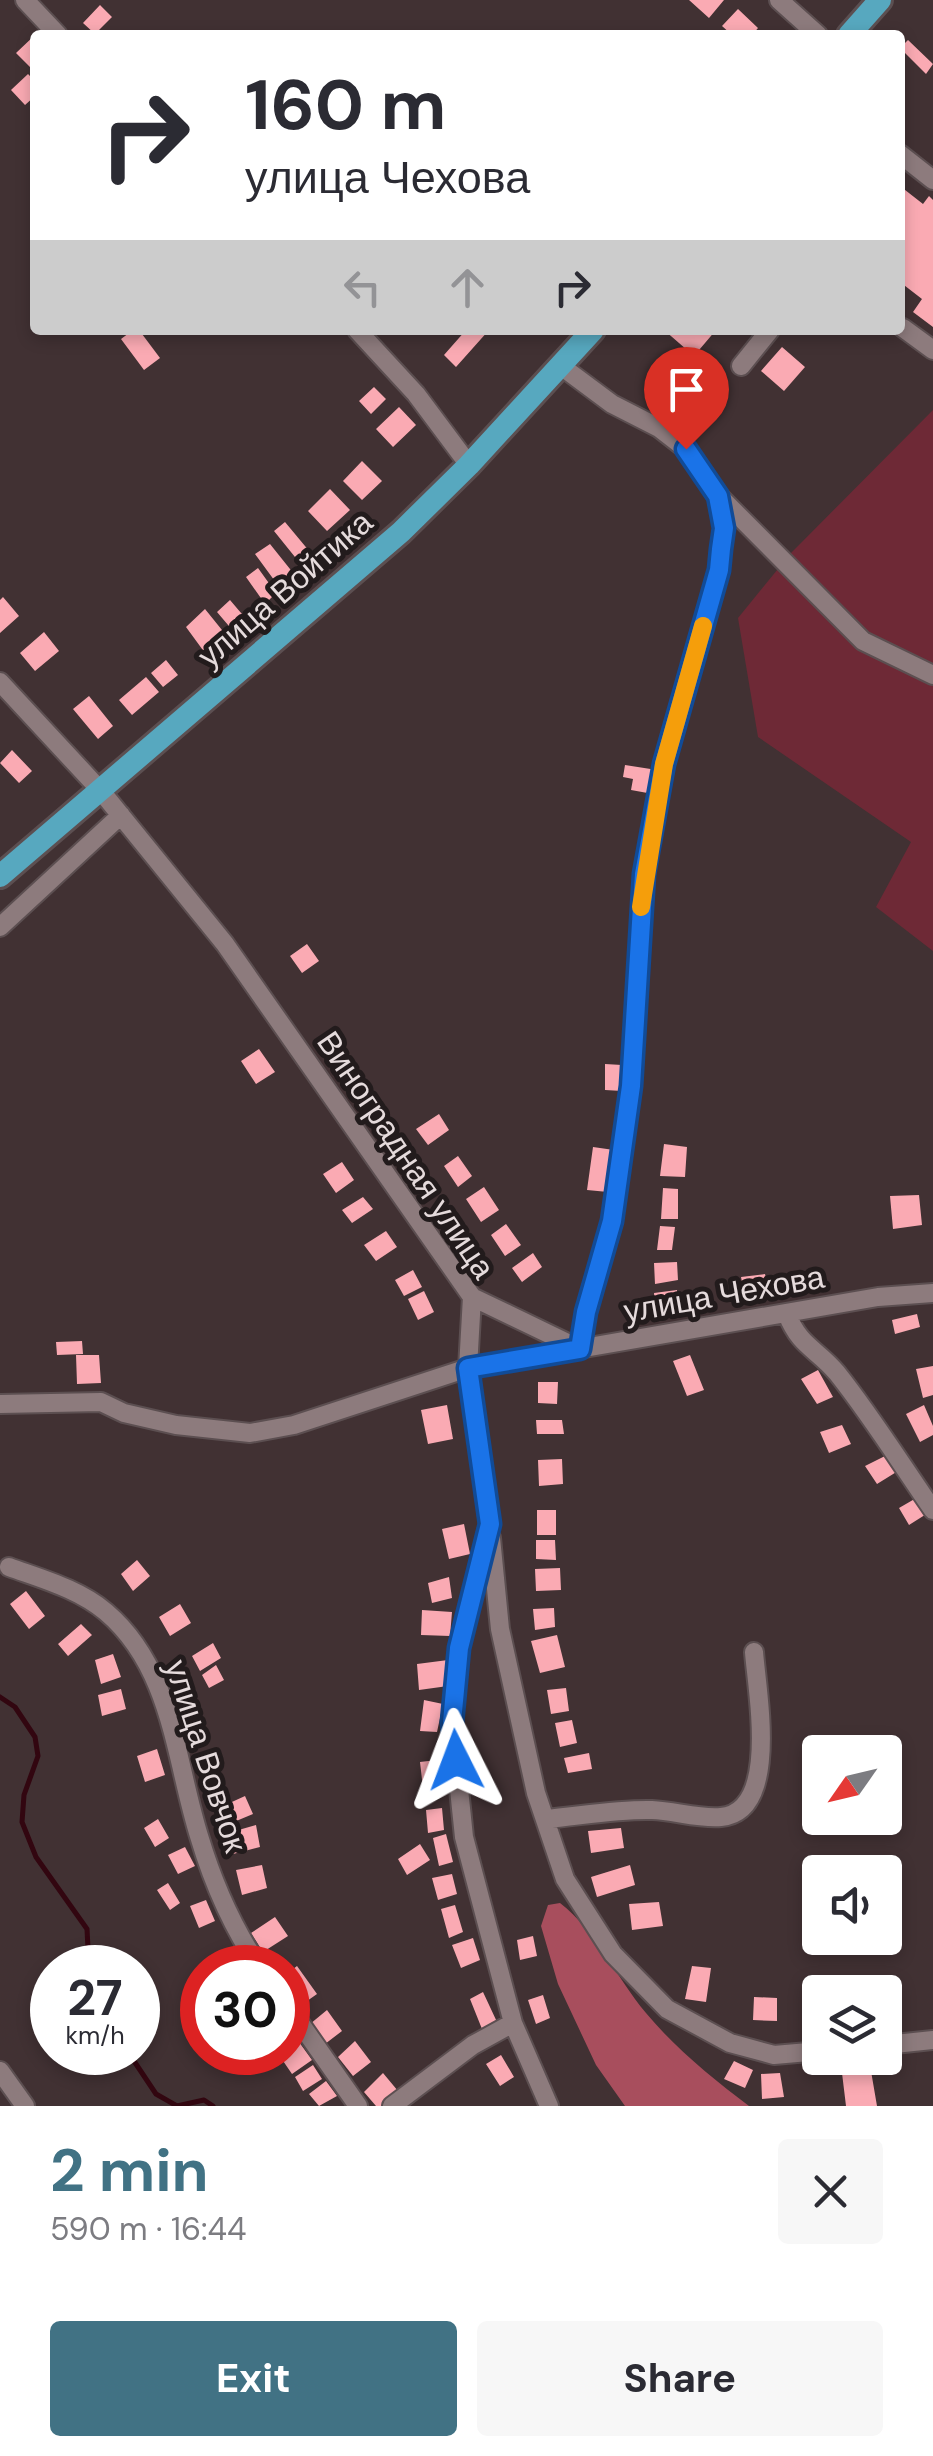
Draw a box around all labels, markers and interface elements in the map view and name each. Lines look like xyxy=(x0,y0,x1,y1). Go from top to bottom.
text: 160 m xyxy=(245,60,446,151)
icon: right xyxy=(80,70,210,200)
text: улица Чехова xyxy=(245,148,530,207)
icon: left xyxy=(335,260,390,315)
icon: ahead xyxy=(440,260,495,315)
icon: right xyxy=(545,260,600,315)
pin xyxy=(644,347,729,450)
icon: arrive xyxy=(659,362,714,417)
street label: улица Войтика xyxy=(189,501,381,677)
street label: Виноградная улица xyxy=(308,1023,505,1287)
street label: улица Чехова xyxy=(621,1256,828,1332)
street label: улица Вовчок xyxy=(155,1655,257,1858)
position arrow xyxy=(404,1708,508,1812)
north arrow xyxy=(802,1735,902,1835)
map controls xyxy=(802,1735,902,2075)
button: sound xyxy=(802,1855,902,1955)
speed limit sign: 30 xyxy=(180,1945,310,2075)
text: 27 xyxy=(67,1965,123,2031)
button: layers xyxy=(802,1975,902,2075)
text: km/h xyxy=(65,2019,125,2052)
text: 2 min xyxy=(50,2131,209,2210)
button: close xyxy=(778,2139,883,2244)
text: 590 m · 16:44 xyxy=(50,2208,246,2250)
button: Exit xyxy=(50,2321,457,2436)
button: Share xyxy=(477,2321,883,2436)

